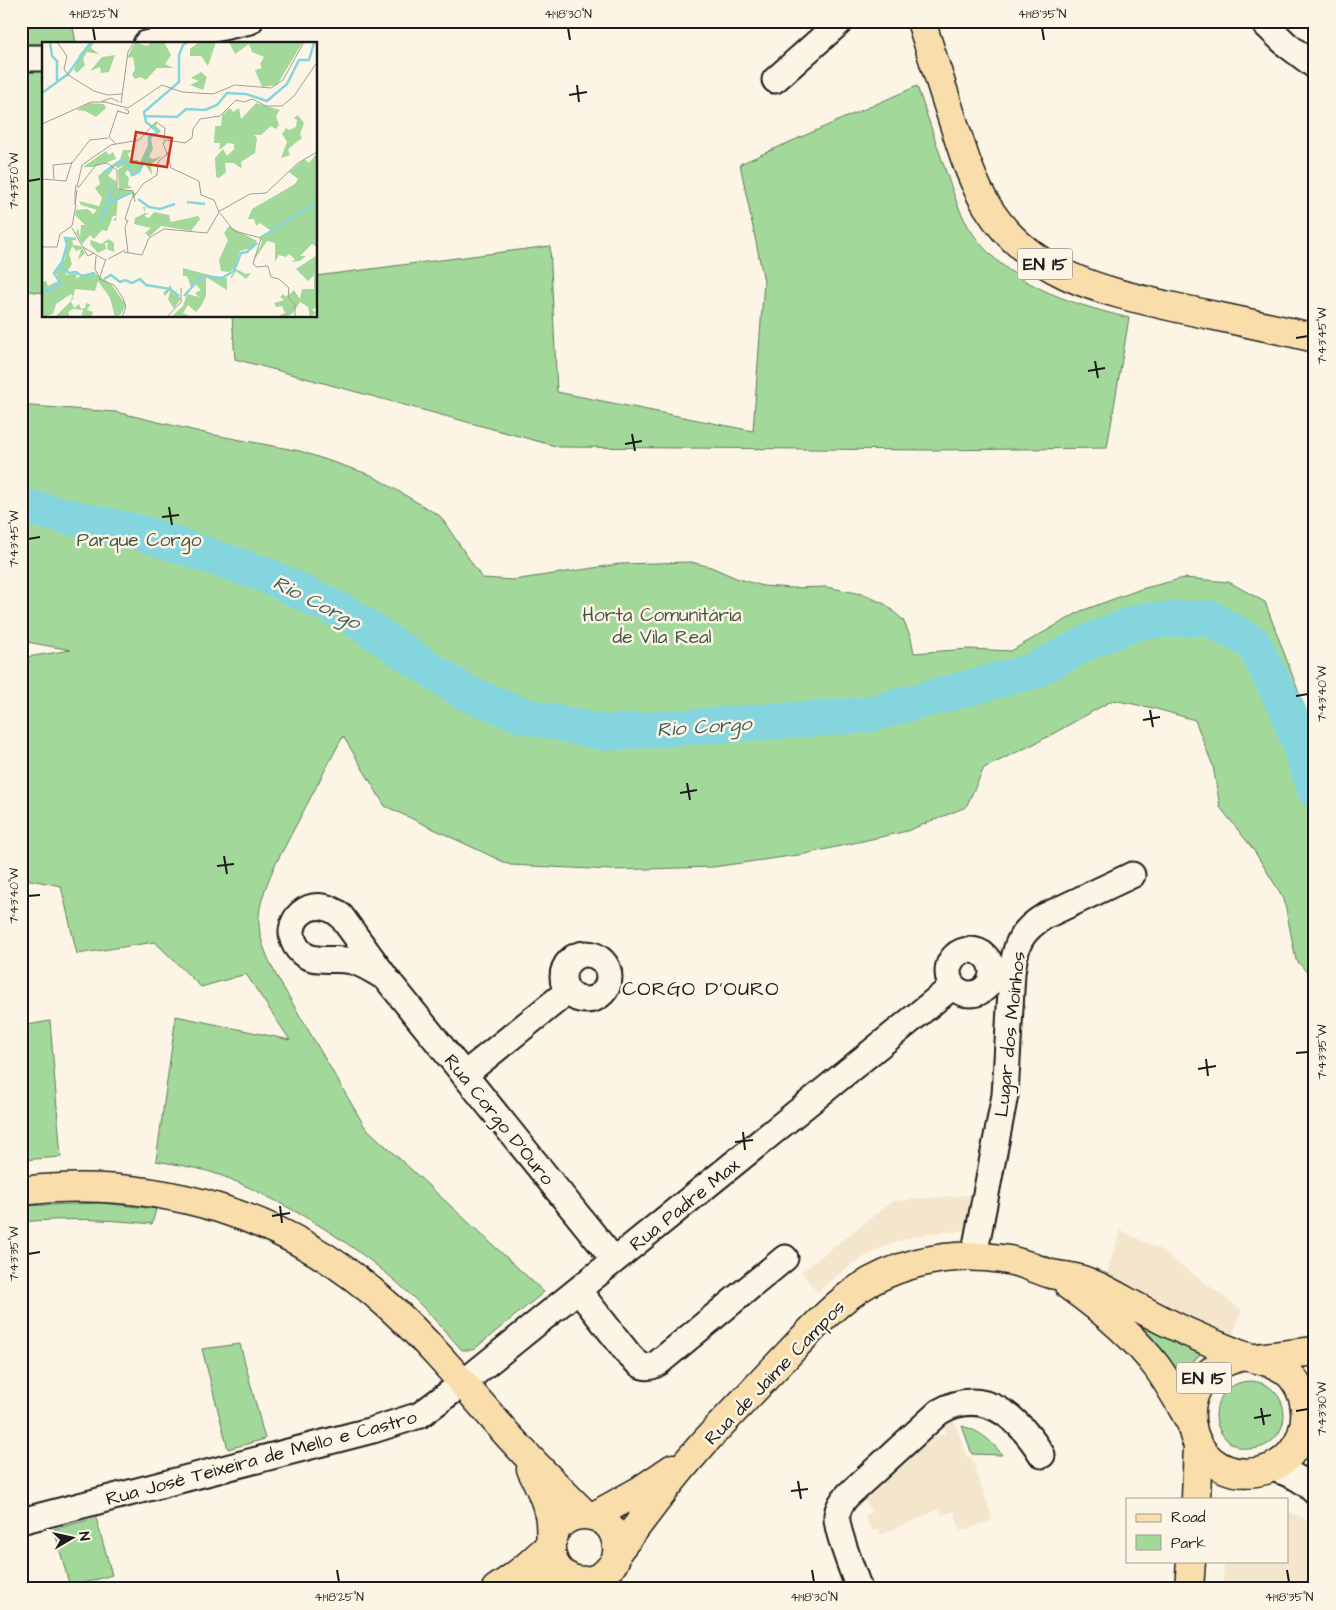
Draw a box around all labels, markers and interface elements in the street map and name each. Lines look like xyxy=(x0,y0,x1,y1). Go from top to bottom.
text: 41°18'25"N xyxy=(68,6,118,23)
text: 41°18'30"N xyxy=(544,6,592,23)
text: 41°18'35"N xyxy=(1018,6,1067,23)
inset map xyxy=(42,42,318,318)
text: 7°43'50"W xyxy=(6,152,23,209)
road number: EN 15 xyxy=(1018,248,1072,280)
text: 7°43'45"W xyxy=(1314,307,1331,365)
text: 7°43'45"W xyxy=(6,510,23,568)
park label: Parque Corgo xyxy=(77,527,202,555)
water label: Rio Corgo xyxy=(268,569,367,639)
park label: Horta Comunitária de Vila Real xyxy=(583,602,742,651)
text: 7°43'40"W xyxy=(1314,665,1331,722)
water label: Rio Corgo xyxy=(656,710,754,745)
text: 7°43'40"W xyxy=(6,867,23,924)
street label: Lugar dos Moinhos xyxy=(988,950,1034,1118)
district label: CORGO D'OURO xyxy=(622,975,780,1003)
text: 7°43'35"W xyxy=(1314,1024,1331,1079)
street label: Rua Corgo D'Ouro xyxy=(437,1048,561,1192)
street label: Rua Padre Max xyxy=(624,1152,746,1258)
text: 7°43'35"W xyxy=(6,1226,23,1281)
street label: Rua de Jaime Campos xyxy=(699,1295,852,1452)
road number: EN 15 xyxy=(1176,1362,1232,1394)
text: 7°43'30"W xyxy=(1314,1381,1331,1436)
street label: Rua José Teixeira de Mello e Castro xyxy=(103,1404,420,1513)
legend xyxy=(1126,1498,1288,1562)
text: Road xyxy=(1171,1507,1206,1528)
north arrow xyxy=(48,1512,98,1562)
text: N xyxy=(73,1530,94,1542)
text: Park xyxy=(1171,1533,1206,1554)
text: 41°18'25"N xyxy=(314,1589,364,1606)
text: 41°18'30"N xyxy=(790,1589,838,1606)
text: 41°18'35"N xyxy=(1265,1589,1314,1606)

